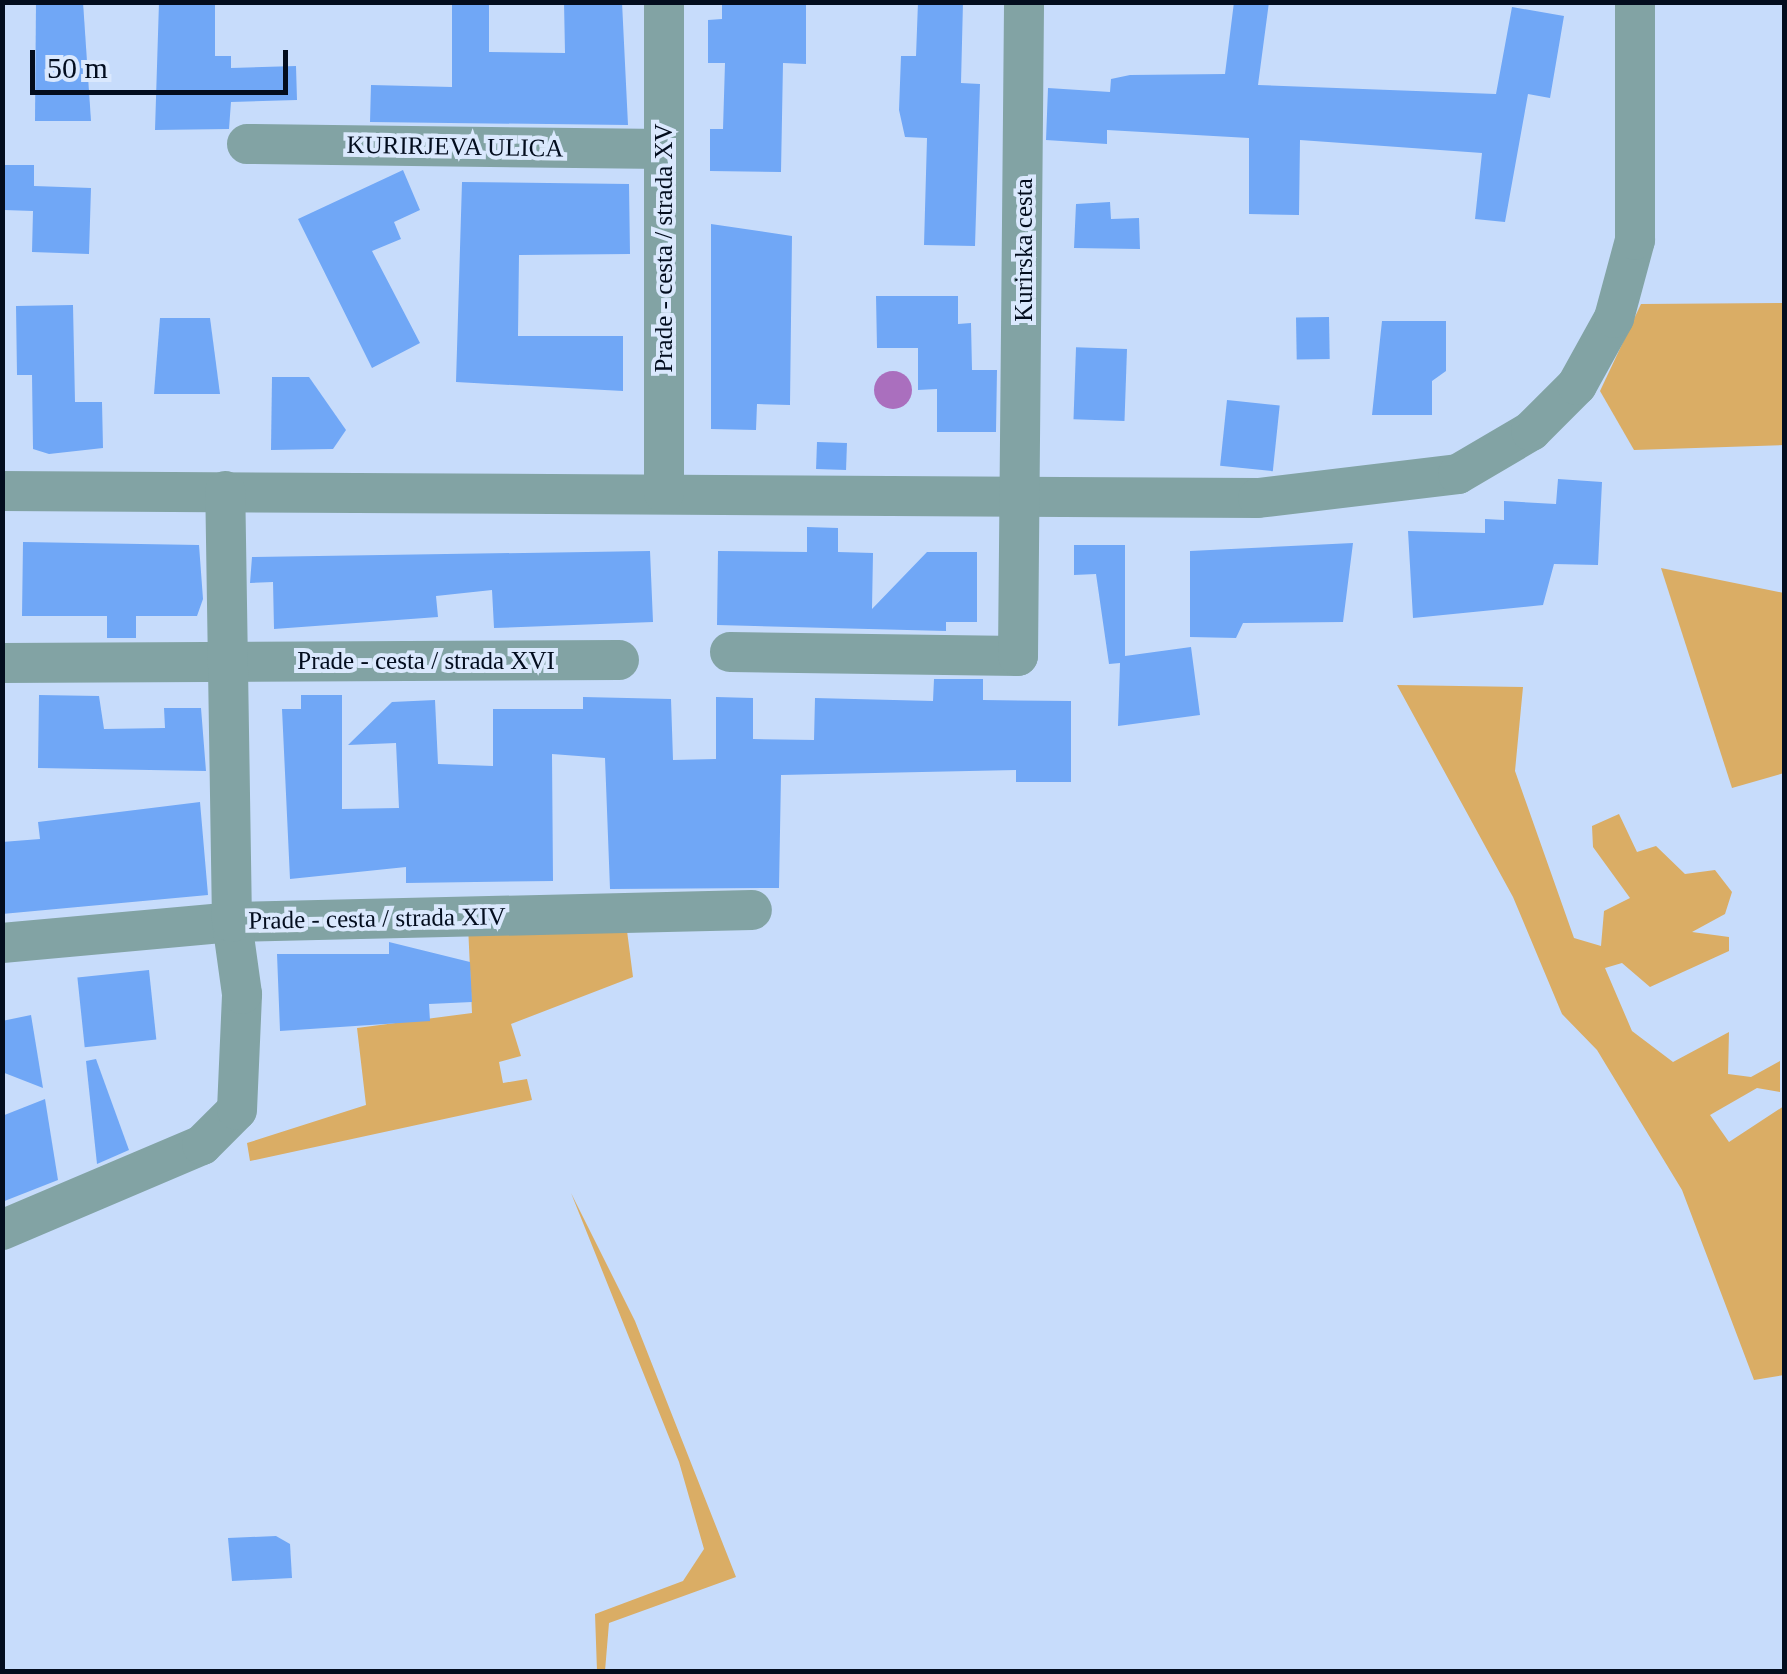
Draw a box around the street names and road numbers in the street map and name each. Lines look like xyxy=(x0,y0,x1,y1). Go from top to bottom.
street label: Prade - cesta / strada XV xyxy=(649,123,679,373)
street label: KURIRJEVA ULICA xyxy=(346,130,564,164)
street label: Kurirska cesta xyxy=(1009,178,1039,322)
street label: Prade - cesta / strada XVI xyxy=(297,646,555,676)
street label: Prade - cesta / strada XIV xyxy=(248,902,506,936)

